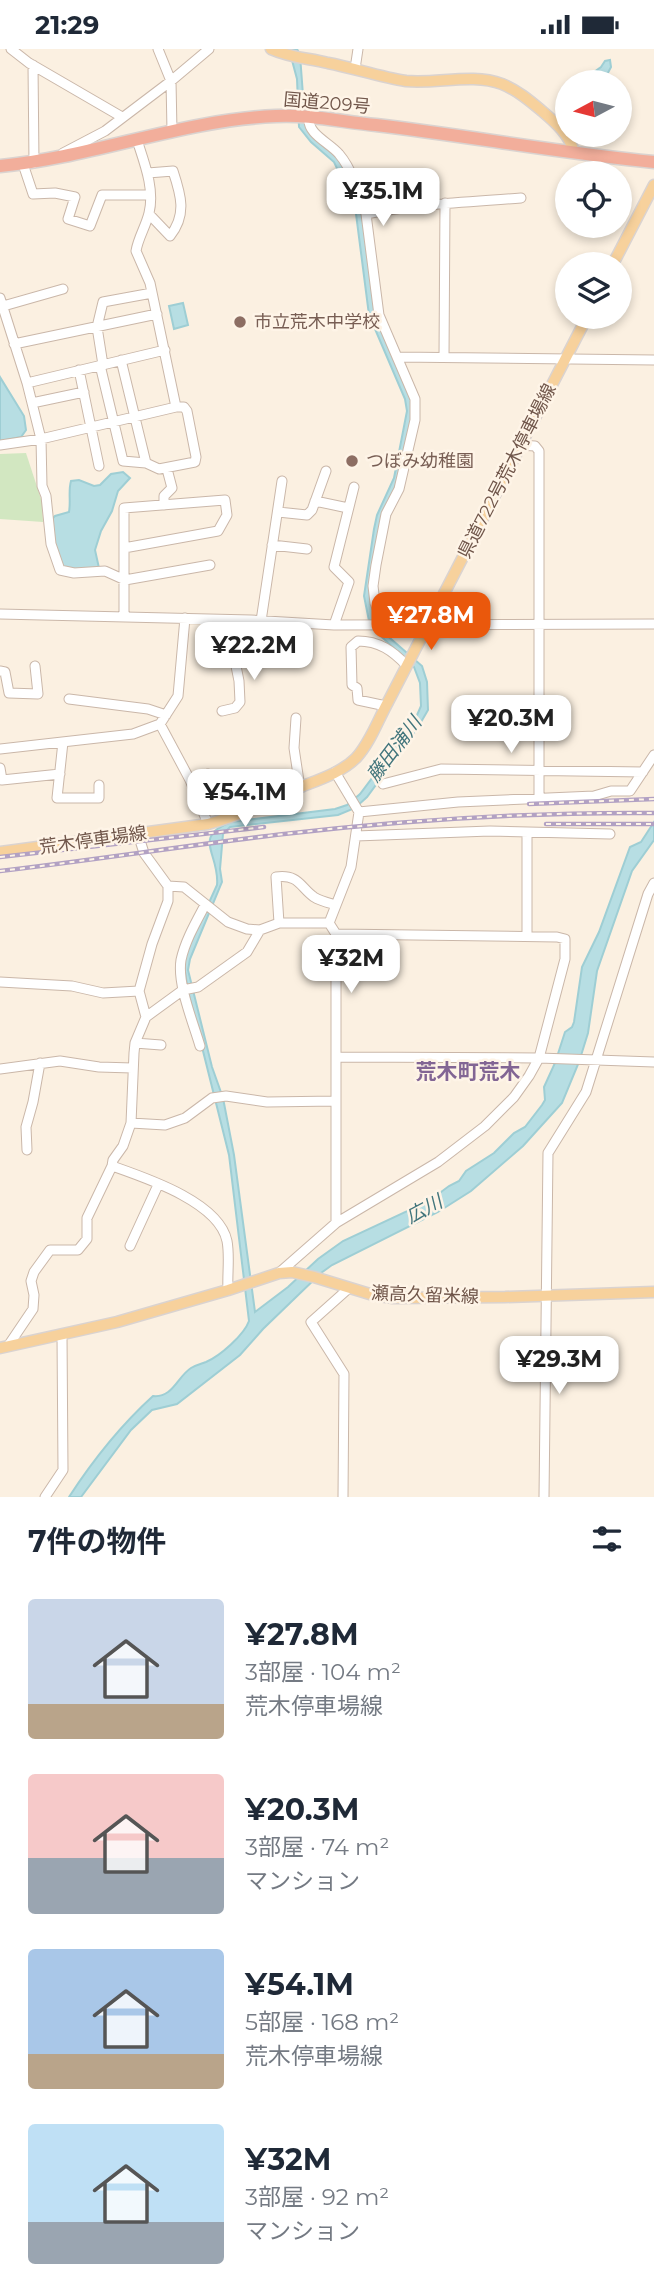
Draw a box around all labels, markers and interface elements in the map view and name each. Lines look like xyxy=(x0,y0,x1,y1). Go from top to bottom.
text: 21:29 xyxy=(35,9,99,41)
north arrow xyxy=(555,70,632,147)
map controls xyxy=(555,70,632,329)
street label: 国道209号 xyxy=(283,88,371,118)
button: locate xyxy=(555,161,632,238)
pin: ¥35.1M xyxy=(326,169,440,228)
text: ¥35.1M xyxy=(343,177,423,205)
button: layers xyxy=(555,252,632,329)
place label: 市立荒木中学校 xyxy=(254,311,380,333)
marker: 市立荒木中学校 xyxy=(232,314,248,330)
street label: 県道722号荒木停車場線 xyxy=(453,380,561,562)
place label: つぼみ幼稚園 xyxy=(366,450,474,472)
marker: つぼみ幼稚園 xyxy=(344,453,360,469)
pin: ¥27.8M xyxy=(374,593,488,652)
text: ¥27.8M xyxy=(387,601,475,629)
pin: ¥22.2M xyxy=(197,623,311,682)
text: ¥22.2M xyxy=(211,631,297,659)
pin: ¥20.3M xyxy=(454,695,568,755)
text: ¥20.3M xyxy=(467,704,555,732)
water label: 藤田浦川 xyxy=(362,710,427,786)
pin: ¥54.1M xyxy=(188,769,302,829)
text: ¥54.1M xyxy=(203,778,287,806)
street label: 荒木停車場線 xyxy=(38,822,148,858)
pin: ¥32M xyxy=(310,935,392,995)
text: ¥32M xyxy=(318,944,384,972)
district label: 荒木町荒木 xyxy=(416,1059,521,1084)
water label: 広川 xyxy=(402,1189,448,1228)
street label: 瀬高久留米線 xyxy=(371,1282,479,1308)
pin: ¥29.3M xyxy=(502,1337,616,1396)
text: ¥29.3M xyxy=(516,1345,602,1373)
icon: filters xyxy=(588,1520,626,1558)
text: 7件の物件 xyxy=(28,1523,167,1560)
text: ¥27.8M xyxy=(245,1616,359,1653)
icon: home xyxy=(84,1627,168,1711)
text: 3部屋 · 104 m² xyxy=(245,1658,401,1686)
text: 荒木停車場線 xyxy=(245,1692,383,1720)
text: ¥20.3M xyxy=(245,1791,359,1828)
icon: home xyxy=(84,1802,168,1886)
text: 3部屋 · 74 m² xyxy=(245,1833,389,1861)
text: マンション xyxy=(245,1867,360,1895)
text: ¥54.1M xyxy=(245,1966,354,2003)
icon: home xyxy=(84,1977,168,2061)
text: 5部屋 · 168 m² xyxy=(245,2008,399,2036)
text: 荒木停車場線 xyxy=(245,2042,383,2070)
text: ¥32M xyxy=(245,2141,331,2178)
icon: home xyxy=(84,2152,168,2236)
text: 3部屋 · 92 m² xyxy=(245,2183,389,2211)
text: マンション xyxy=(245,2217,360,2245)

